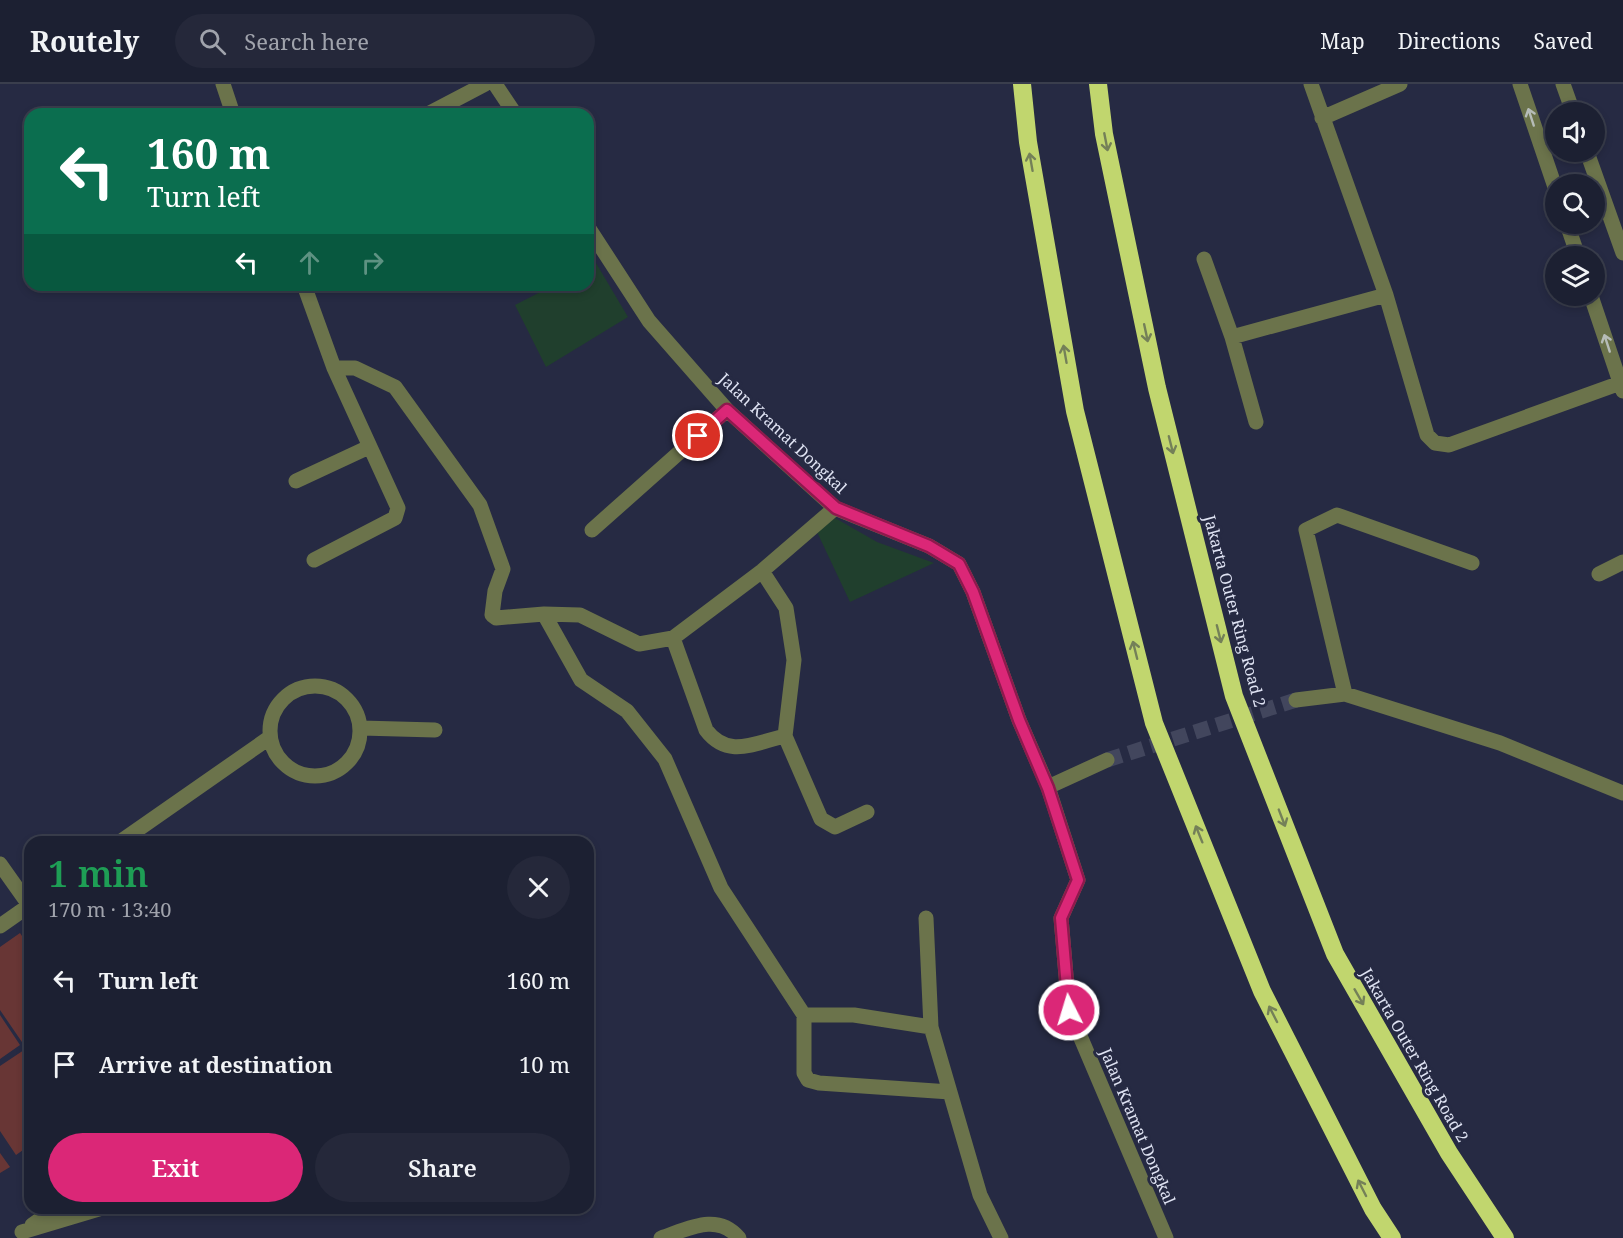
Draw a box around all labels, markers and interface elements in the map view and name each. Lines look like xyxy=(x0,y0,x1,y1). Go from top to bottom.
search box xyxy=(175,14,595,68)
text: Routely xyxy=(30,22,139,60)
icon: search xyxy=(196,25,229,58)
text: Search here xyxy=(244,26,369,56)
text: Map xyxy=(1320,27,1365,55)
text: Directions xyxy=(1398,27,1500,55)
text: Saved xyxy=(1533,27,1593,55)
map controls xyxy=(1545,102,1605,306)
button: sound xyxy=(1545,102,1605,162)
one-way arrow xyxy=(1525,108,1536,127)
text: 160 m xyxy=(147,124,271,181)
icon: left xyxy=(48,132,126,210)
one-way arrow xyxy=(1101,132,1112,151)
one-way arrow xyxy=(1026,152,1037,172)
button: search xyxy=(1545,174,1605,234)
text: Turn left xyxy=(147,178,260,215)
icon: left xyxy=(230,246,263,279)
icon: ahead xyxy=(293,246,326,279)
icon: right xyxy=(356,246,389,279)
button: layers xyxy=(1545,246,1605,306)
one-way arrow xyxy=(1141,323,1152,342)
one-way arrow xyxy=(1600,334,1611,353)
one-way arrow xyxy=(1059,344,1070,364)
street label: Jalan Kramat Dongkal xyxy=(713,367,852,498)
pin xyxy=(672,410,723,461)
icon: arrive xyxy=(681,419,714,452)
one-way arrow xyxy=(1166,435,1178,454)
street label: Jakarta Outer Ring Road 2 xyxy=(1199,512,1271,709)
one-way arrow xyxy=(1213,624,1225,643)
one-way arrow xyxy=(1129,641,1141,660)
one-way arrow xyxy=(1277,808,1288,827)
one-way arrow xyxy=(1193,826,1204,844)
text: 1 min xyxy=(48,849,149,898)
button: close xyxy=(507,856,570,919)
text: 170 m · 13:40 xyxy=(48,896,171,923)
street label: Jakarta Outer Ring Road 2 xyxy=(1356,963,1474,1146)
icon: left xyxy=(48,964,81,997)
text: Turn left xyxy=(99,965,198,995)
text: 160 m xyxy=(507,965,570,995)
position arrow xyxy=(1037,978,1101,1042)
one-way arrow xyxy=(1353,988,1365,1005)
one-way arrow xyxy=(1267,1006,1279,1024)
street label: Jalan Kramat Dongkal xyxy=(1095,1044,1181,1207)
icon: arrive xyxy=(48,1048,81,1081)
text: Arrive at destination xyxy=(99,1049,333,1079)
text: 10 m xyxy=(519,1049,570,1079)
button: Exit xyxy=(48,1133,303,1202)
button: Share xyxy=(315,1133,570,1202)
one-way arrow xyxy=(1356,1179,1368,1197)

